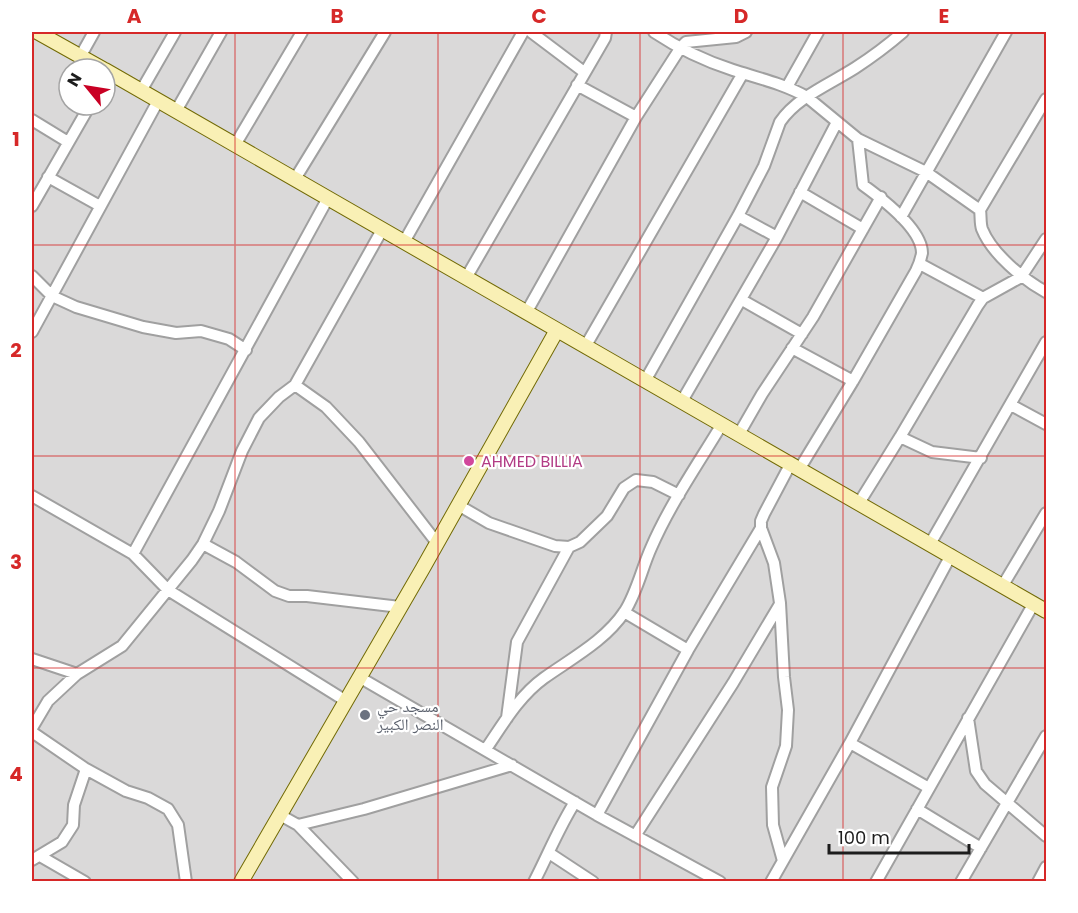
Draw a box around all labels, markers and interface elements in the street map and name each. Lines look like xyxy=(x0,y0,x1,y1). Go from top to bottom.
text: A xyxy=(127,2,142,30)
text: B xyxy=(330,2,344,30)
text: C xyxy=(531,2,547,30)
text: D xyxy=(734,2,748,30)
text: E xyxy=(939,2,949,30)
north arrow xyxy=(57,57,117,117)
text: N xyxy=(61,69,87,91)
text: 1 xyxy=(12,125,20,153)
text: 2 xyxy=(10,336,22,364)
place label: AHMED BILLIA xyxy=(481,450,583,473)
marker: AHMED BILLIA xyxy=(462,454,476,468)
text: 3 xyxy=(10,548,22,576)
place label: مسجد حي النصر الكبير xyxy=(376,695,444,736)
marker: مسجد حي النصر الكبير xyxy=(358,708,372,722)
text: 4 xyxy=(9,760,23,788)
scale bar xyxy=(829,817,968,855)
text: 100 m xyxy=(838,825,890,850)

